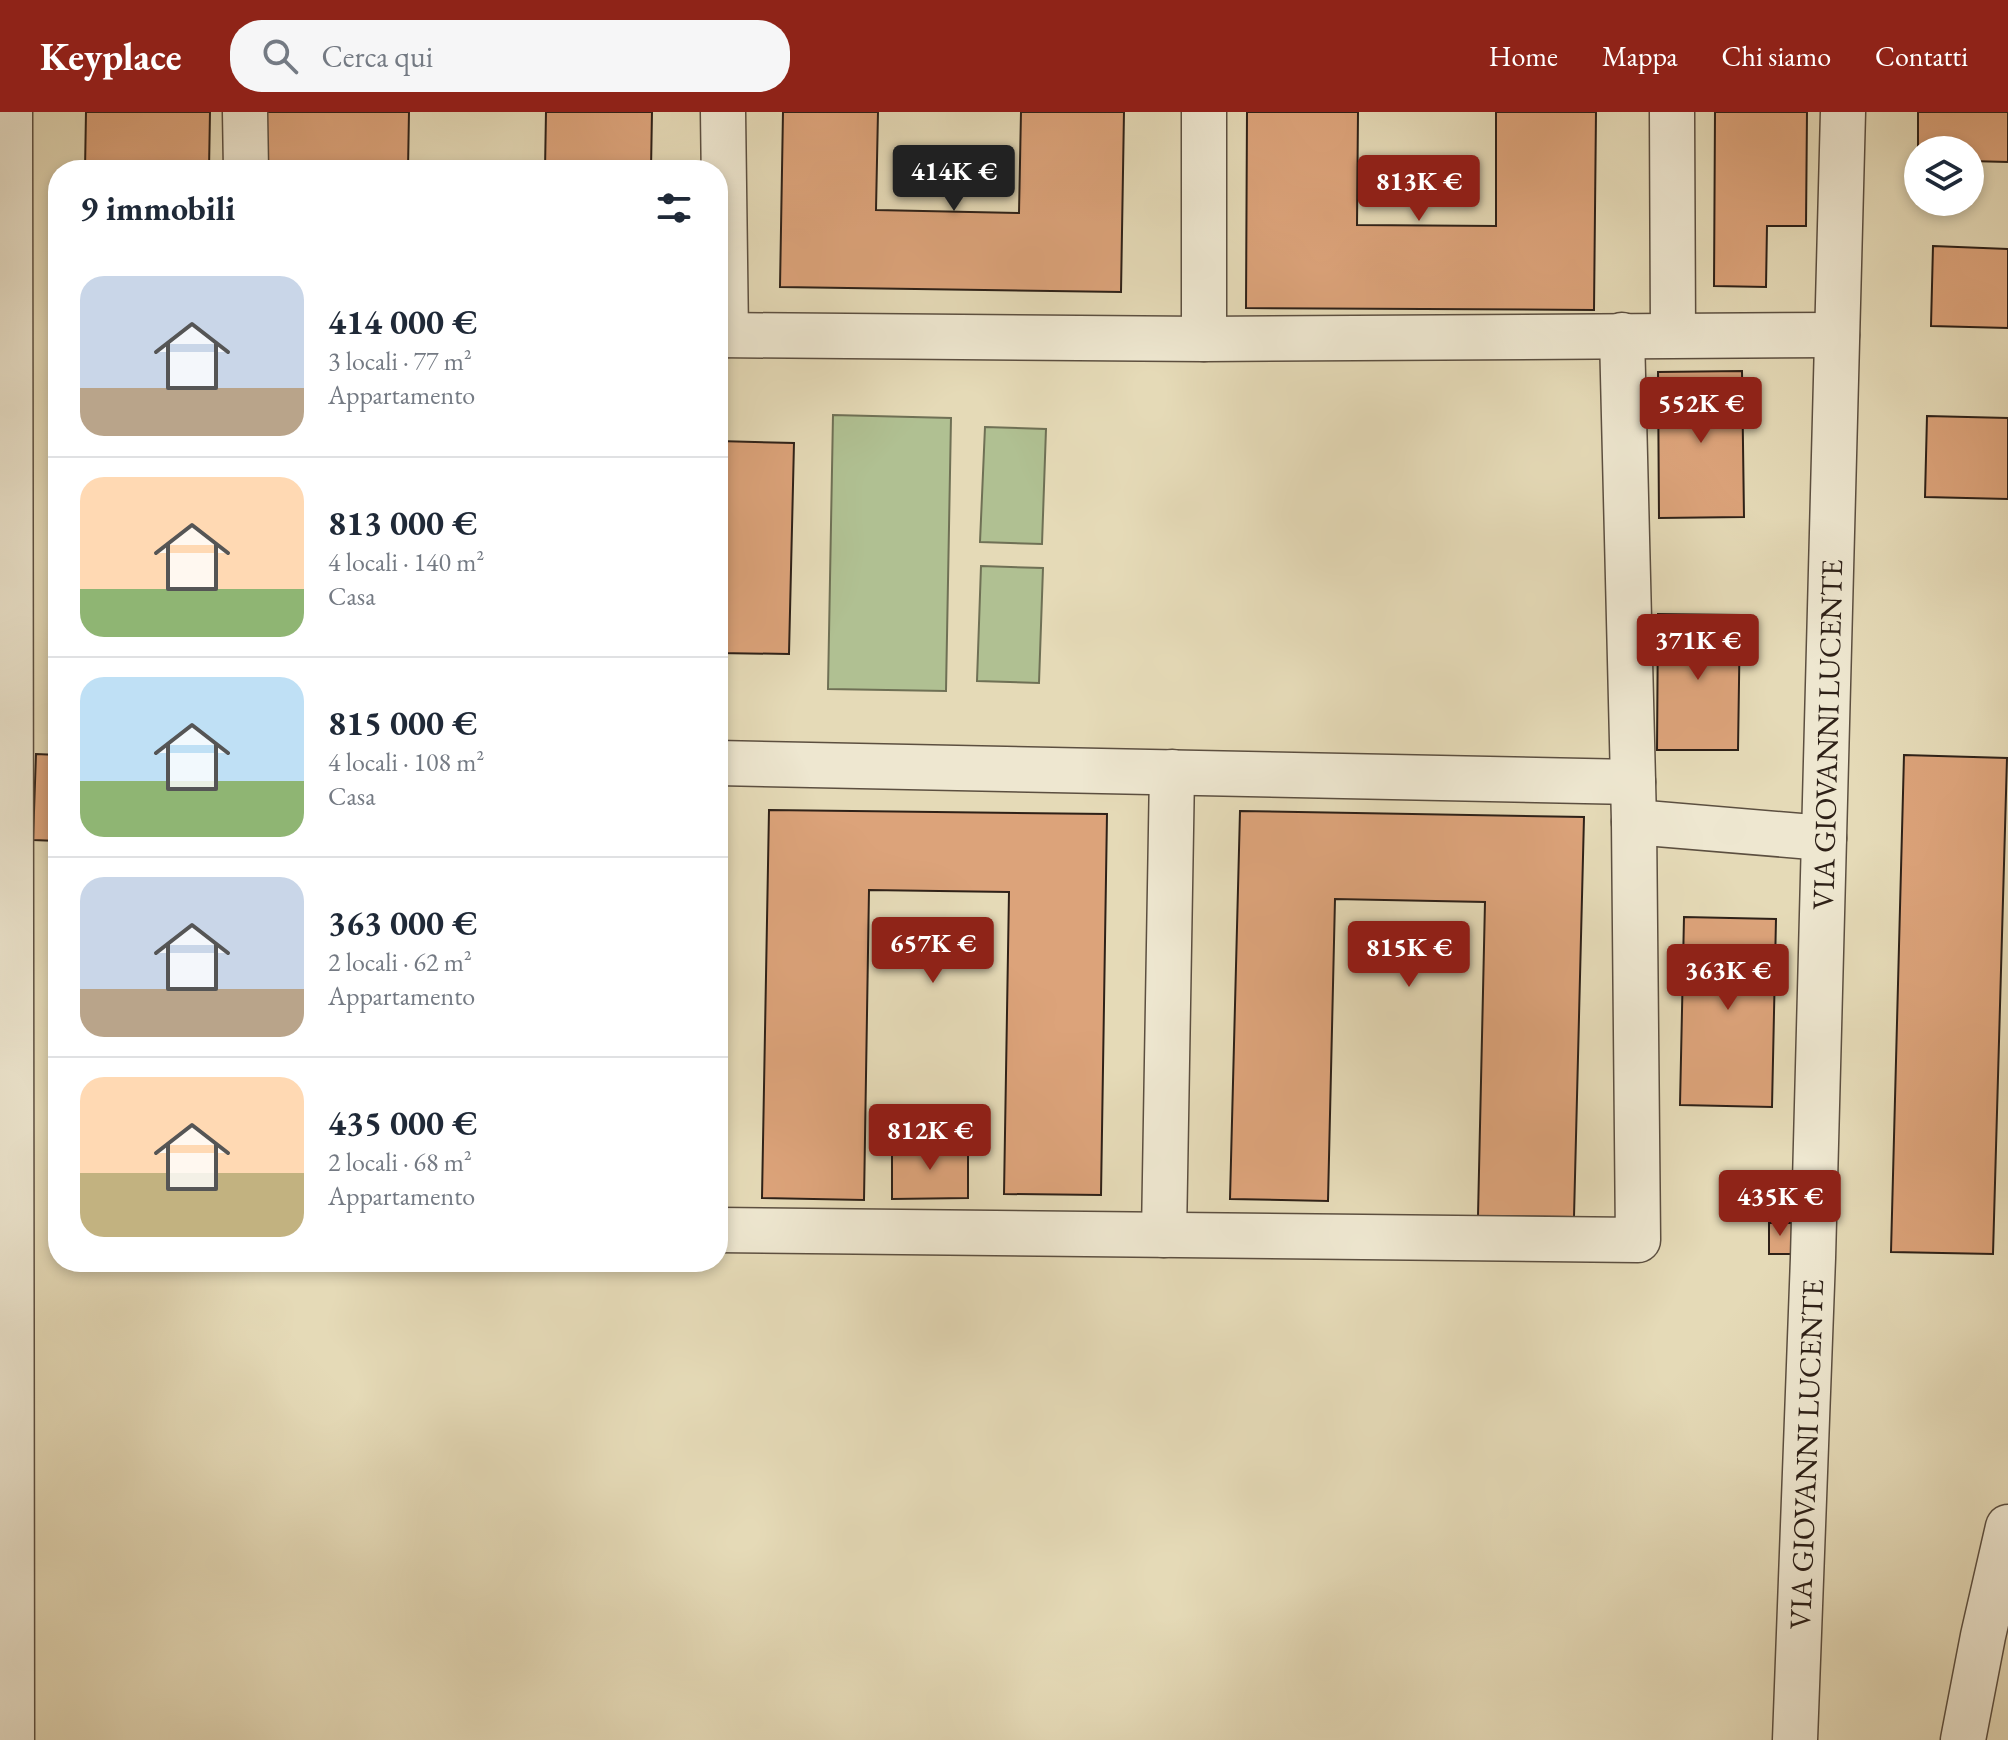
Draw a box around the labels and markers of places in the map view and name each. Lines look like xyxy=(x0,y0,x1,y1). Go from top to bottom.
pin: 414K € xyxy=(889,145,1019,213)
pin: 813K € xyxy=(1354,155,1484,223)
pin: 552K € xyxy=(1636,377,1766,445)
pin: 371K € xyxy=(1633,614,1763,682)
pin: 657K € xyxy=(868,917,998,985)
pin: 815K € xyxy=(1344,921,1474,989)
pin: 363K € xyxy=(1663,944,1793,1012)
pin: 812K € xyxy=(865,1104,995,1172)
pin: 435K € xyxy=(1715,1170,1845,1238)

